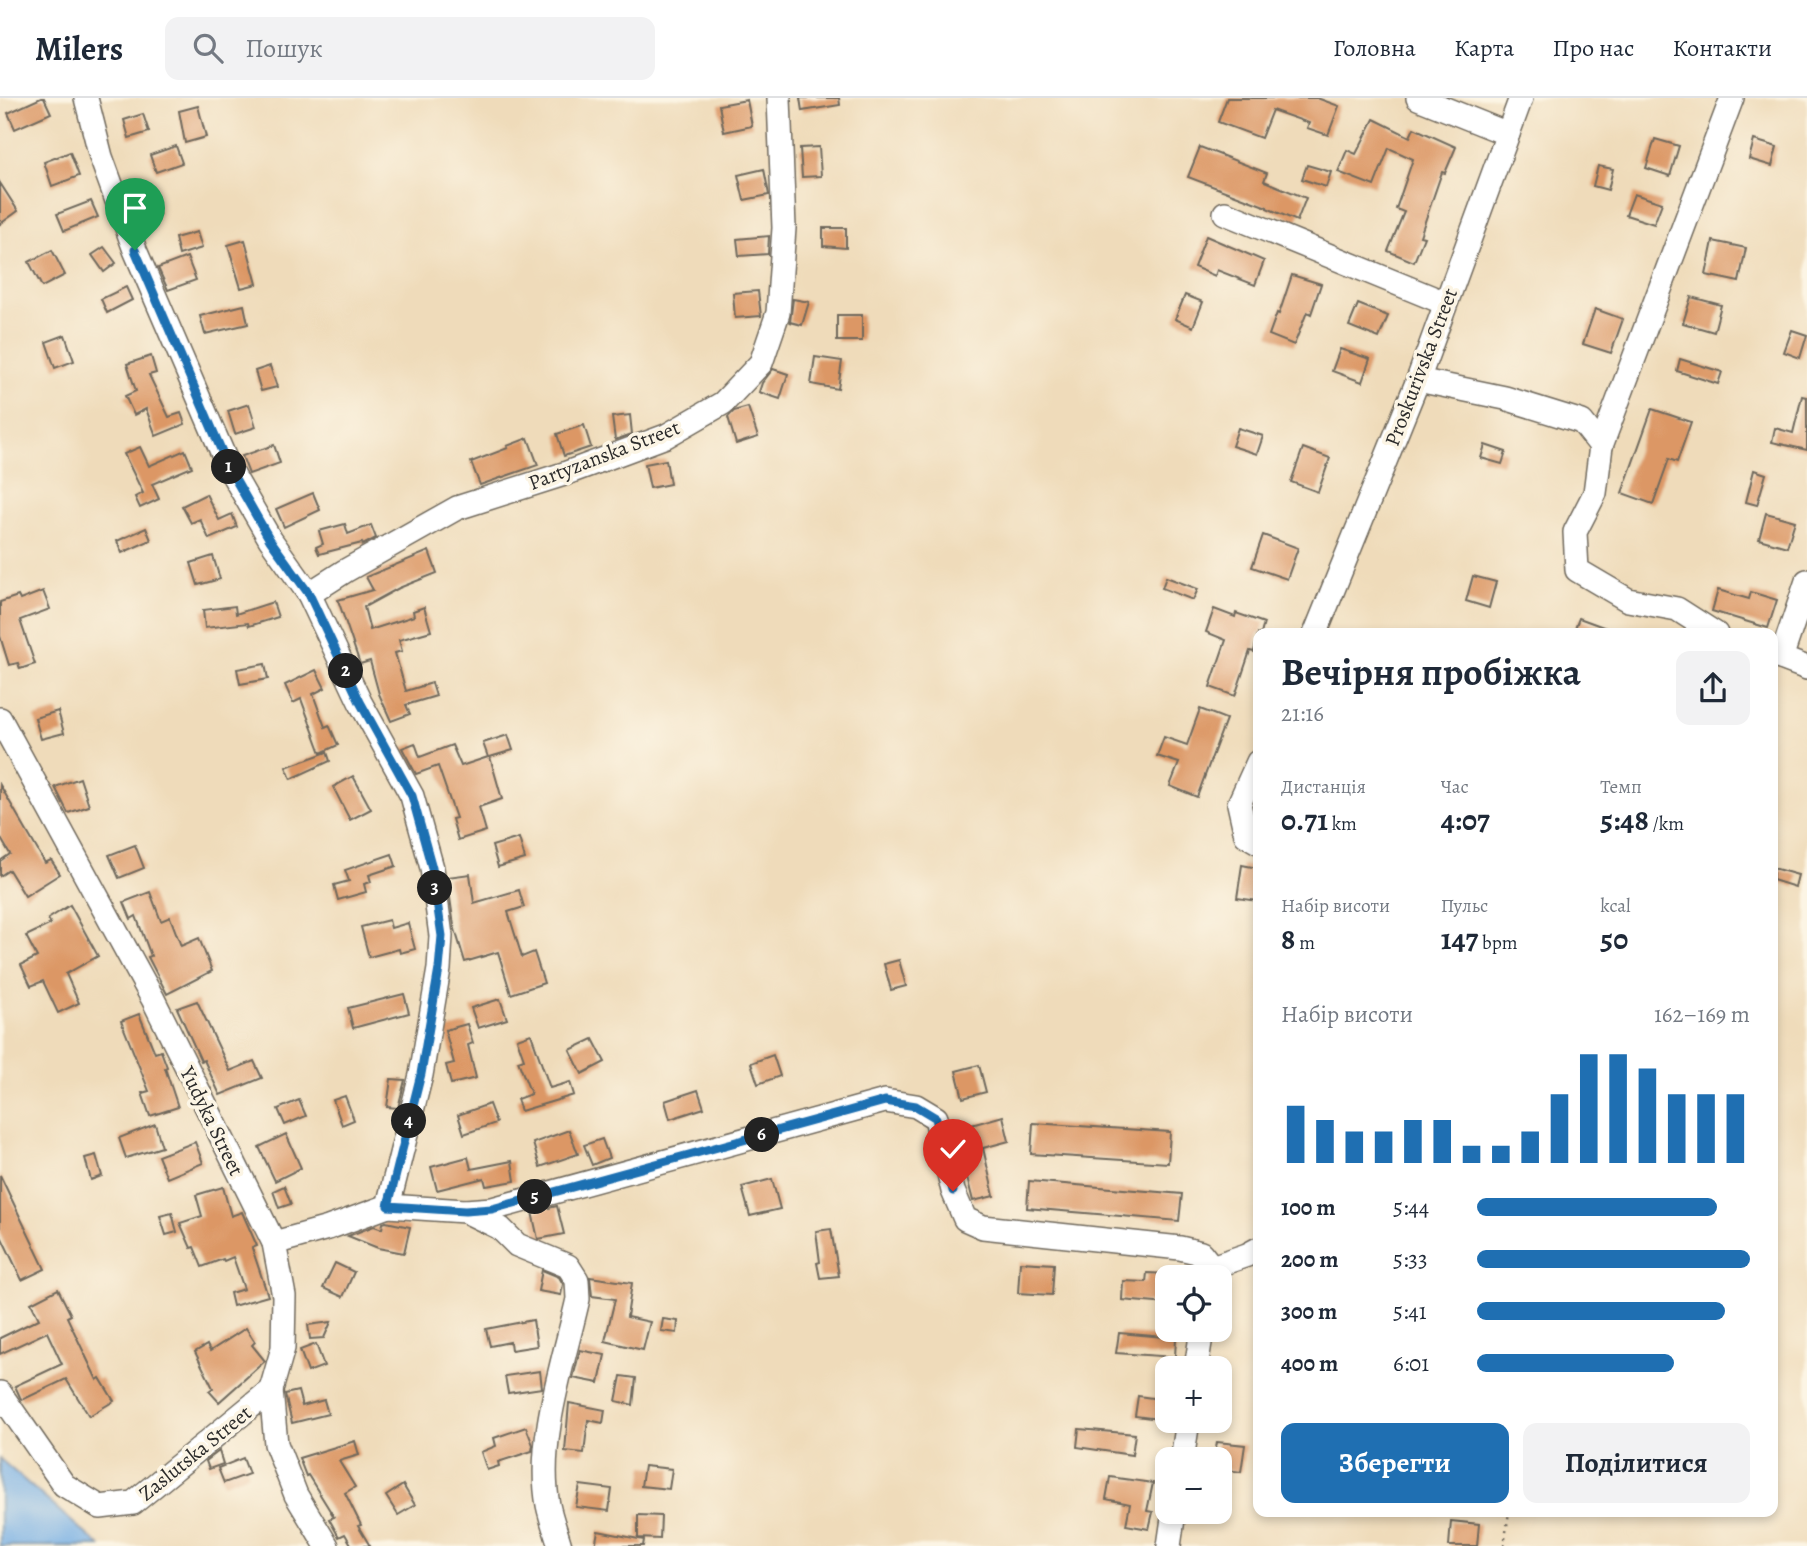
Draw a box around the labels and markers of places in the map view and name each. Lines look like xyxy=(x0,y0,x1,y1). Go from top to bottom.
pin xyxy=(105,178,165,250)
pin: 1 xyxy=(212,450,246,484)
pin: 2 xyxy=(328,654,364,688)
pin: 3 xyxy=(418,870,452,906)
pin: 4 xyxy=(392,1104,426,1138)
pin: 6 xyxy=(744,1118,780,1152)
pin xyxy=(923,1119,983,1191)
pin: 5 xyxy=(518,1180,552,1214)

